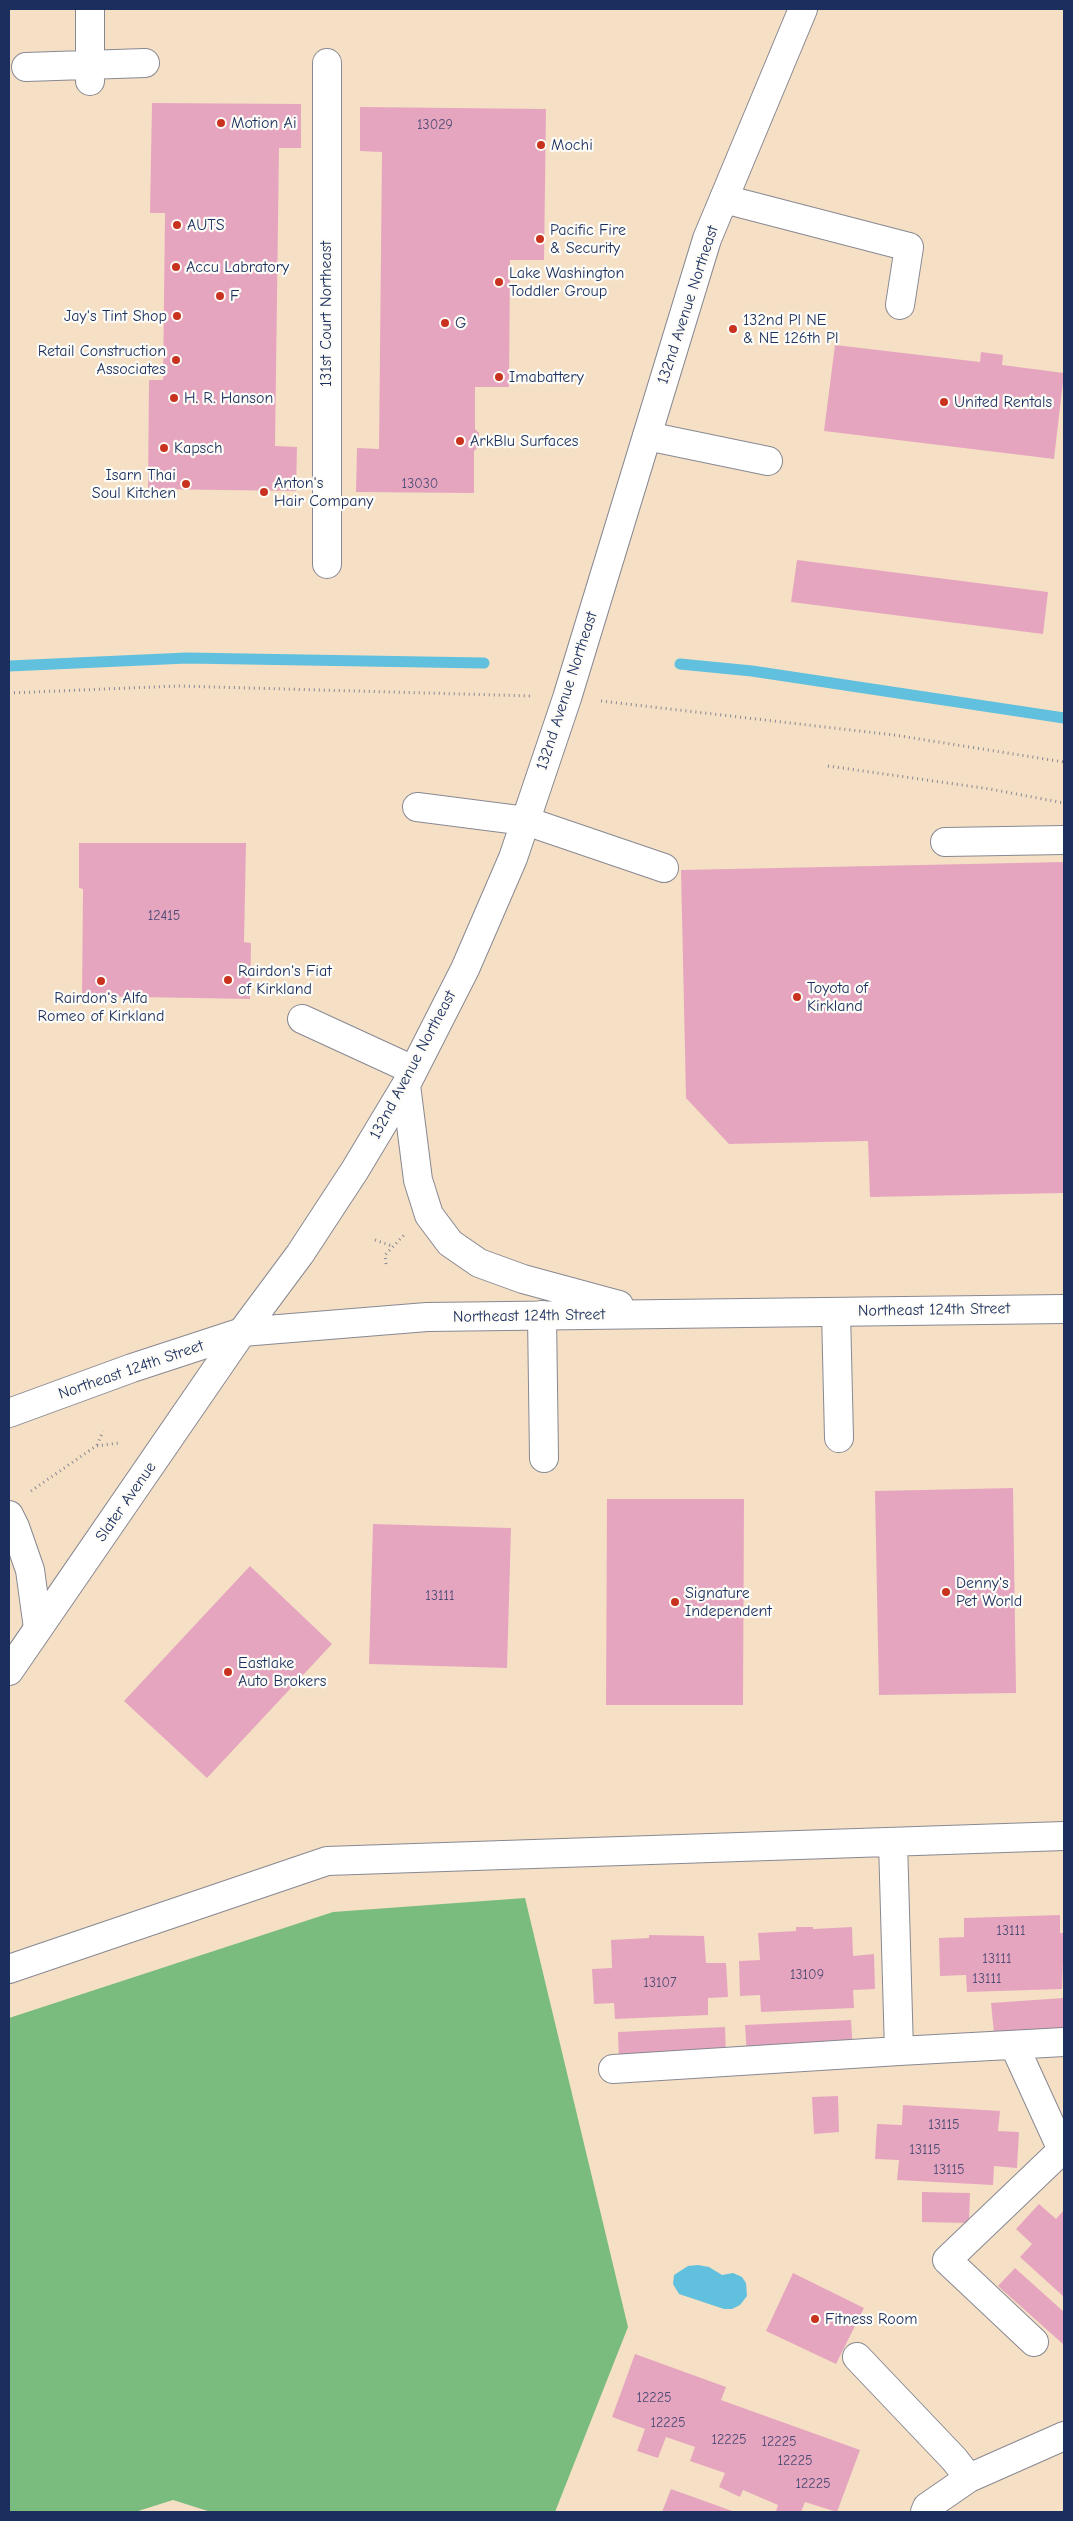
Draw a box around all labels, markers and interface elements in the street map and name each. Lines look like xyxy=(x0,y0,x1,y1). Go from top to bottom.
place label: Motion Ai xyxy=(231,113,297,133)
marker: Motion Ai xyxy=(215,117,227,129)
house number: 13029 xyxy=(417,117,453,133)
place label: Mochi xyxy=(551,135,593,155)
marker: Mochi xyxy=(535,139,547,151)
place label: AUTS xyxy=(187,215,225,235)
marker: AUTS xyxy=(171,219,183,231)
place label: Pacific Fire & Security xyxy=(550,220,626,258)
street label: 132nd Avenue Northeast xyxy=(653,223,723,387)
marker: Pacific Fire & Security xyxy=(534,233,546,245)
street label: 131st Court Northeast xyxy=(316,241,336,387)
place label: Accu Labratory xyxy=(186,257,289,277)
marker: Accu Labratory xyxy=(170,261,182,273)
place label: Lake Washington Toddler Group xyxy=(509,263,624,301)
marker: Lake Washington Toddler Group xyxy=(493,276,505,288)
place label: F xyxy=(230,286,239,306)
marker: F xyxy=(214,290,226,302)
place label: Jay's Tint Shop xyxy=(64,306,167,326)
marker: Jay's Tint Shop xyxy=(171,310,183,322)
place label: 132nd Pl NE & NE 126th Pl xyxy=(743,310,839,348)
place label: G xyxy=(455,313,466,333)
marker: G xyxy=(439,317,451,329)
marker: 132nd Pl NE & NE 126th Pl xyxy=(727,323,739,335)
place label: Retail Construction Associates xyxy=(38,341,166,379)
marker: Retail Construction Associates xyxy=(170,354,182,366)
place label: Imabattery xyxy=(509,367,584,387)
marker: Imabattery xyxy=(493,371,505,383)
place label: H. R. Hanson xyxy=(184,388,273,408)
marker: H. R. Hanson xyxy=(168,392,180,404)
place label: United Rentals xyxy=(954,392,1052,412)
marker: United Rentals xyxy=(938,396,950,408)
place label: ArkBlu Surfaces xyxy=(470,431,579,451)
marker: ArkBlu Surfaces xyxy=(454,435,466,447)
place label: Kapsch xyxy=(174,438,222,458)
marker: Kapsch xyxy=(158,442,170,454)
place label: Isarn Thai Soul Kitchen xyxy=(92,465,176,503)
place label: Anton's Hair Company xyxy=(274,473,373,511)
house number: 13030 xyxy=(402,476,438,492)
marker: Isarn Thai Soul Kitchen xyxy=(180,478,192,490)
marker: Anton's Hair Company xyxy=(258,486,270,498)
street label: 132nd Avenue Northeast xyxy=(532,609,602,773)
house number: 12415 xyxy=(148,908,180,924)
place label: Rairdon's Fiat of Kirkland xyxy=(238,961,332,999)
marker: Rairdon's Fiat of Kirkland xyxy=(222,974,234,986)
marker: Rairdon's Alfa Romeo of Kirkland xyxy=(95,975,107,987)
place label: Toyota of Kirkland xyxy=(807,978,868,1016)
street label: 132nd Avenue Northeast xyxy=(366,987,460,1143)
place label: Rairdon's Alfa Romeo of Kirkland xyxy=(38,988,164,1026)
marker: Toyota of Kirkland xyxy=(791,991,803,1003)
street label: Northeast 124th Street xyxy=(858,1299,1010,1321)
street label: Northeast 124th Street xyxy=(453,1305,605,1327)
street label: Northeast 124th Street xyxy=(56,1336,206,1404)
street label: Slater Avenue xyxy=(91,1458,161,1546)
place label: Denny's Pet World xyxy=(956,1573,1022,1611)
place label: Signature Independent xyxy=(685,1583,772,1621)
marker: Denny's Pet World xyxy=(940,1586,952,1598)
house number: 13111 xyxy=(425,1588,455,1604)
marker: Signature Independent xyxy=(669,1596,681,1608)
place label: Eastlake Auto Brokers xyxy=(238,1653,326,1691)
marker: Eastlake Auto Brokers xyxy=(222,1666,234,1678)
house number: 13111 xyxy=(996,1923,1026,1939)
house number: 13111 xyxy=(982,1951,1012,1967)
house number: 13109 xyxy=(790,1967,824,1983)
house number: 13111 xyxy=(972,1971,1002,1987)
house number: 13107 xyxy=(643,1975,677,1991)
house number: 13115 xyxy=(928,2117,960,2133)
house number: 13115 xyxy=(909,2142,941,2158)
house number: 13115 xyxy=(933,2162,965,2178)
place label: Fitness Room xyxy=(825,2309,917,2329)
marker: Fitness Room xyxy=(809,2313,821,2325)
house number: 12225 xyxy=(636,2390,672,2406)
house number: 12225 xyxy=(650,2415,686,2431)
house number: 12225 xyxy=(711,2432,747,2448)
house number: 12225 xyxy=(761,2434,797,2450)
house number: 12225 xyxy=(777,2453,813,2469)
house number: 12225 xyxy=(795,2476,831,2492)

